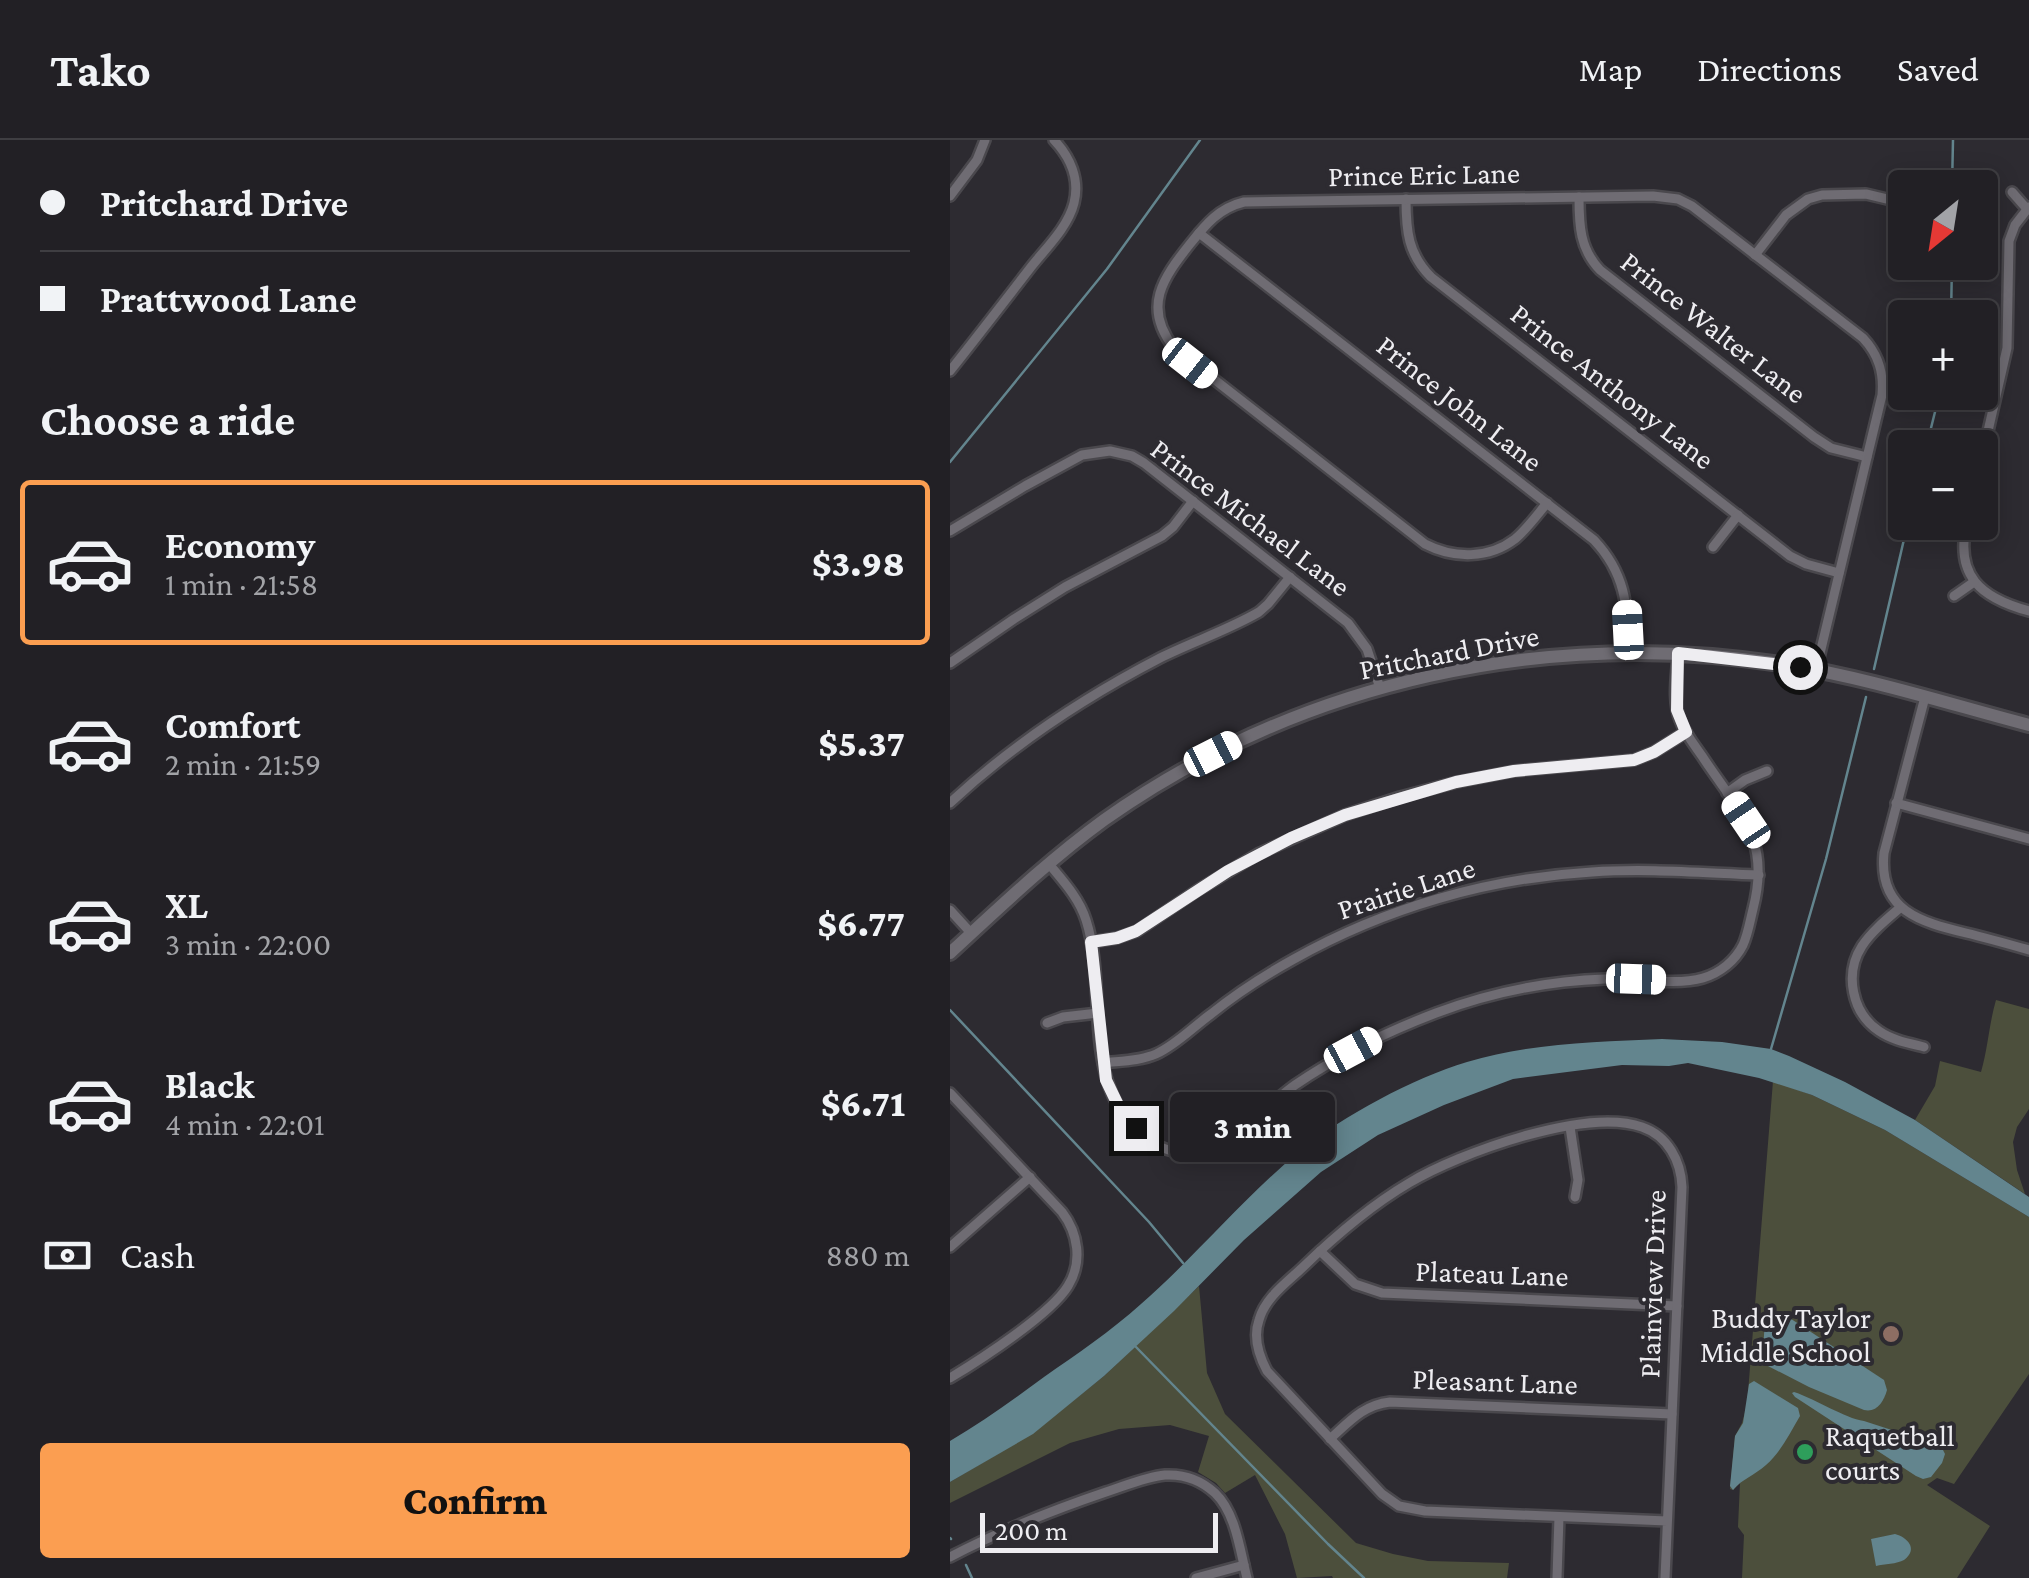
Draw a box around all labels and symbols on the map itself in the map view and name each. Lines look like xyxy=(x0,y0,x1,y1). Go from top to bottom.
street label: Prince Eric Lane xyxy=(1328,156,1520,192)
north arrow xyxy=(1888,170,1998,280)
street label: Prince Walter Lane xyxy=(1615,244,1813,410)
street label: Prince Anthony Lane xyxy=(1504,296,1721,476)
street label: Prince John Lane xyxy=(1371,328,1549,478)
car xyxy=(1157,333,1223,393)
street label: Prince Michael Lane xyxy=(1145,431,1357,603)
car xyxy=(1611,599,1645,661)
street label: Pritchard Drive xyxy=(1356,618,1542,686)
route start xyxy=(1778,645,1823,690)
car xyxy=(1179,727,1247,781)
car xyxy=(1717,787,1775,853)
street label: Prairie Lane xyxy=(1333,850,1479,926)
car xyxy=(1605,963,1667,995)
car xyxy=(1319,1023,1387,1077)
callout: 3 min xyxy=(1171,1093,1336,1163)
route end xyxy=(1114,1106,1159,1151)
street label: Plainview Drive xyxy=(1632,1189,1672,1379)
street label: Plateau Lane xyxy=(1415,1254,1569,1292)
place label: Buddy Taylor Middle School xyxy=(1700,1301,1871,1368)
marker: Buddy Taylor Middle School xyxy=(1880,1323,1902,1345)
street label: Pleasant Lane xyxy=(1412,1362,1578,1400)
place label: Raquetball courts xyxy=(1825,1419,1955,1486)
marker: Raquetball courts xyxy=(1794,1441,1816,1463)
scale bar xyxy=(980,1508,1218,1552)

